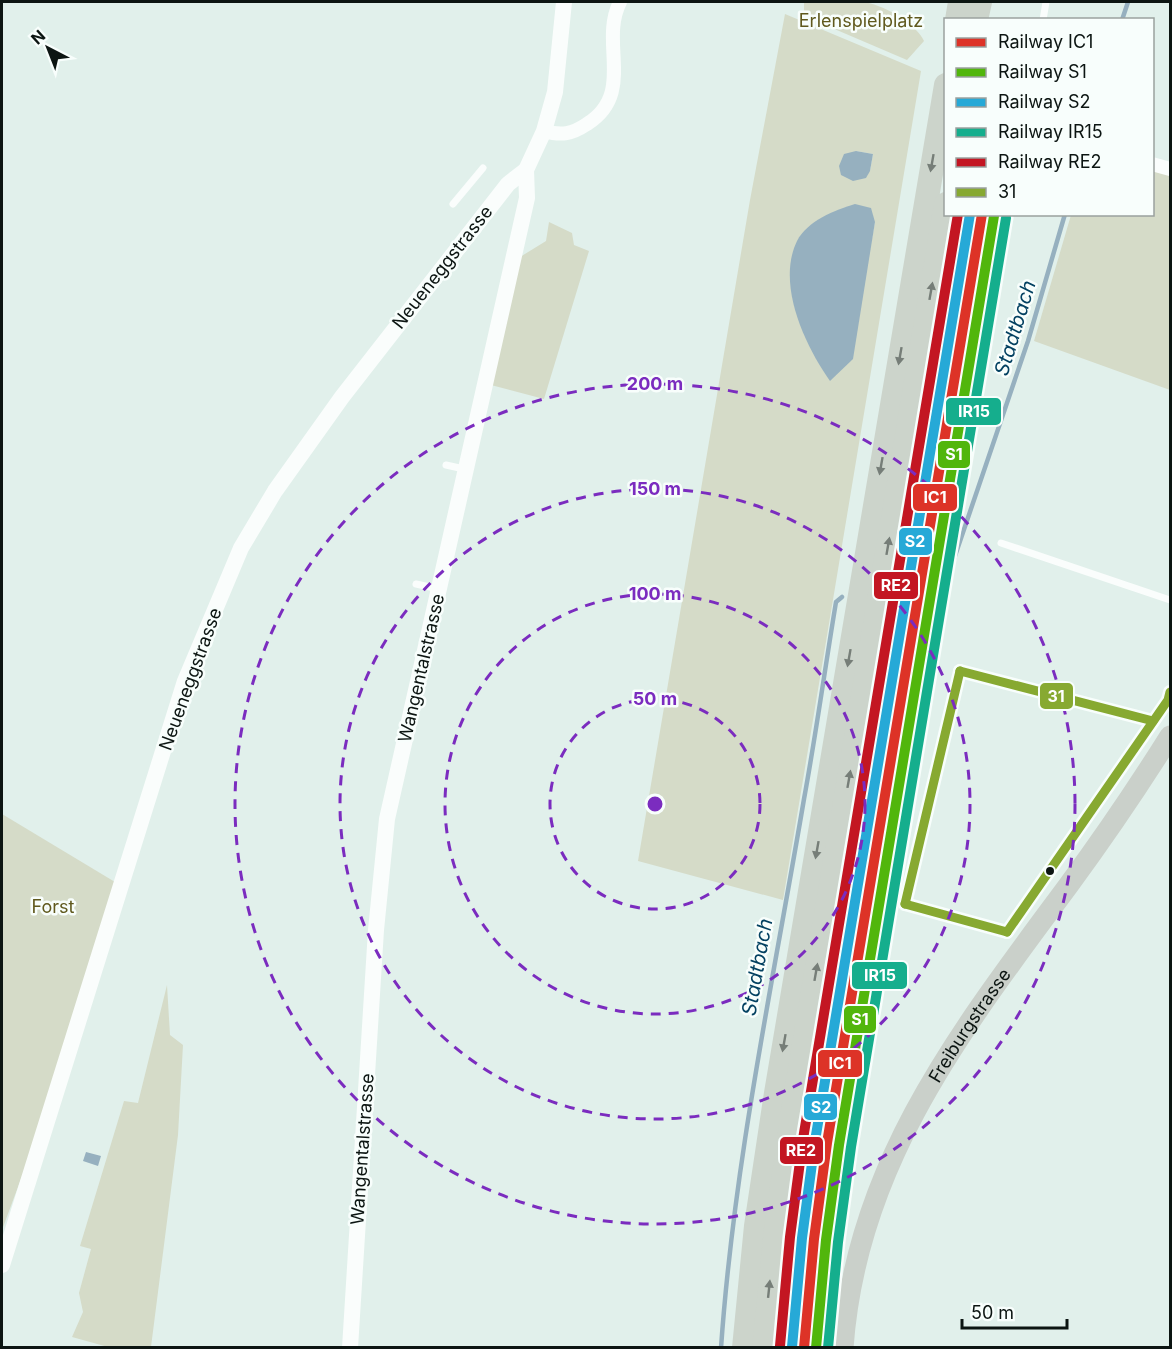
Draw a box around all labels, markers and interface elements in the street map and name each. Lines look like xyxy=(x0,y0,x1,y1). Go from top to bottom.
park label: Erlenspielplatz xyxy=(799,10,923,31)
north arrow xyxy=(18,18,78,78)
legend xyxy=(944,18,1154,216)
text: N xyxy=(27,25,49,48)
text: Railway IC1 xyxy=(998,31,1093,52)
text: Railway S1 xyxy=(998,61,1087,82)
text: Railway S2 xyxy=(998,91,1091,112)
text: Railway IR15 xyxy=(998,121,1103,142)
text: Railway RE2 xyxy=(998,151,1101,172)
one-way arrow xyxy=(928,154,937,173)
text: 31 xyxy=(998,181,1016,202)
street label: Neueneggstrasse xyxy=(387,201,497,333)
water label: Stadtbach xyxy=(989,277,1041,379)
one-way arrow xyxy=(926,282,935,301)
one-way arrow xyxy=(895,346,904,365)
text: 200 m xyxy=(627,373,683,394)
line badge: IR15 xyxy=(945,397,1002,426)
text: IR15 xyxy=(958,401,990,421)
line badge: S1 xyxy=(937,440,971,469)
text: S1 xyxy=(945,444,963,464)
one-way arrow xyxy=(877,456,886,475)
text: 150 m xyxy=(629,478,681,499)
line badge: IC1 xyxy=(912,483,958,512)
text: IC1 xyxy=(923,487,947,507)
line badge: S2 xyxy=(898,527,933,556)
text: S2 xyxy=(905,531,925,551)
one-way arrow xyxy=(884,536,893,555)
line badge: RE2 xyxy=(873,571,919,600)
text: RE2 xyxy=(881,575,911,595)
text: 100 m xyxy=(629,583,681,604)
street label: Wangentalstrasse xyxy=(394,592,448,744)
street label: Neueneggstrasse xyxy=(154,605,226,753)
one-way arrow xyxy=(844,649,853,668)
line badge: 31 xyxy=(1039,682,1074,710)
text: 31 xyxy=(1047,686,1065,706)
text: 50 m xyxy=(633,688,677,709)
one-way arrow xyxy=(844,770,853,789)
centre of rings xyxy=(645,794,665,814)
one-way arrow xyxy=(812,841,821,860)
unlabelled marker xyxy=(1044,865,1056,877)
park label: Forst xyxy=(32,896,75,917)
water label: Stadtbach xyxy=(737,916,777,1018)
line badge: IR15 xyxy=(851,961,908,990)
one-way arrow xyxy=(812,962,821,981)
street label: Freiburgstrasse xyxy=(924,964,1014,1086)
text: IR15 xyxy=(864,965,896,985)
line badge: S1 xyxy=(843,1005,877,1034)
text: S1 xyxy=(851,1009,869,1029)
one-way arrow xyxy=(780,1033,789,1052)
line badge: IC1 xyxy=(817,1049,863,1078)
text: IC1 xyxy=(828,1053,852,1073)
street label: Wangentalstrasse xyxy=(346,1072,378,1226)
line badge: S2 xyxy=(803,1093,838,1121)
text: S2 xyxy=(811,1097,831,1117)
line badge: RE2 xyxy=(779,1136,824,1165)
text: RE2 xyxy=(786,1140,816,1160)
one-way arrow xyxy=(764,1280,774,1299)
scale bar xyxy=(962,1292,1067,1330)
text: 50 m xyxy=(971,1302,1014,1323)

